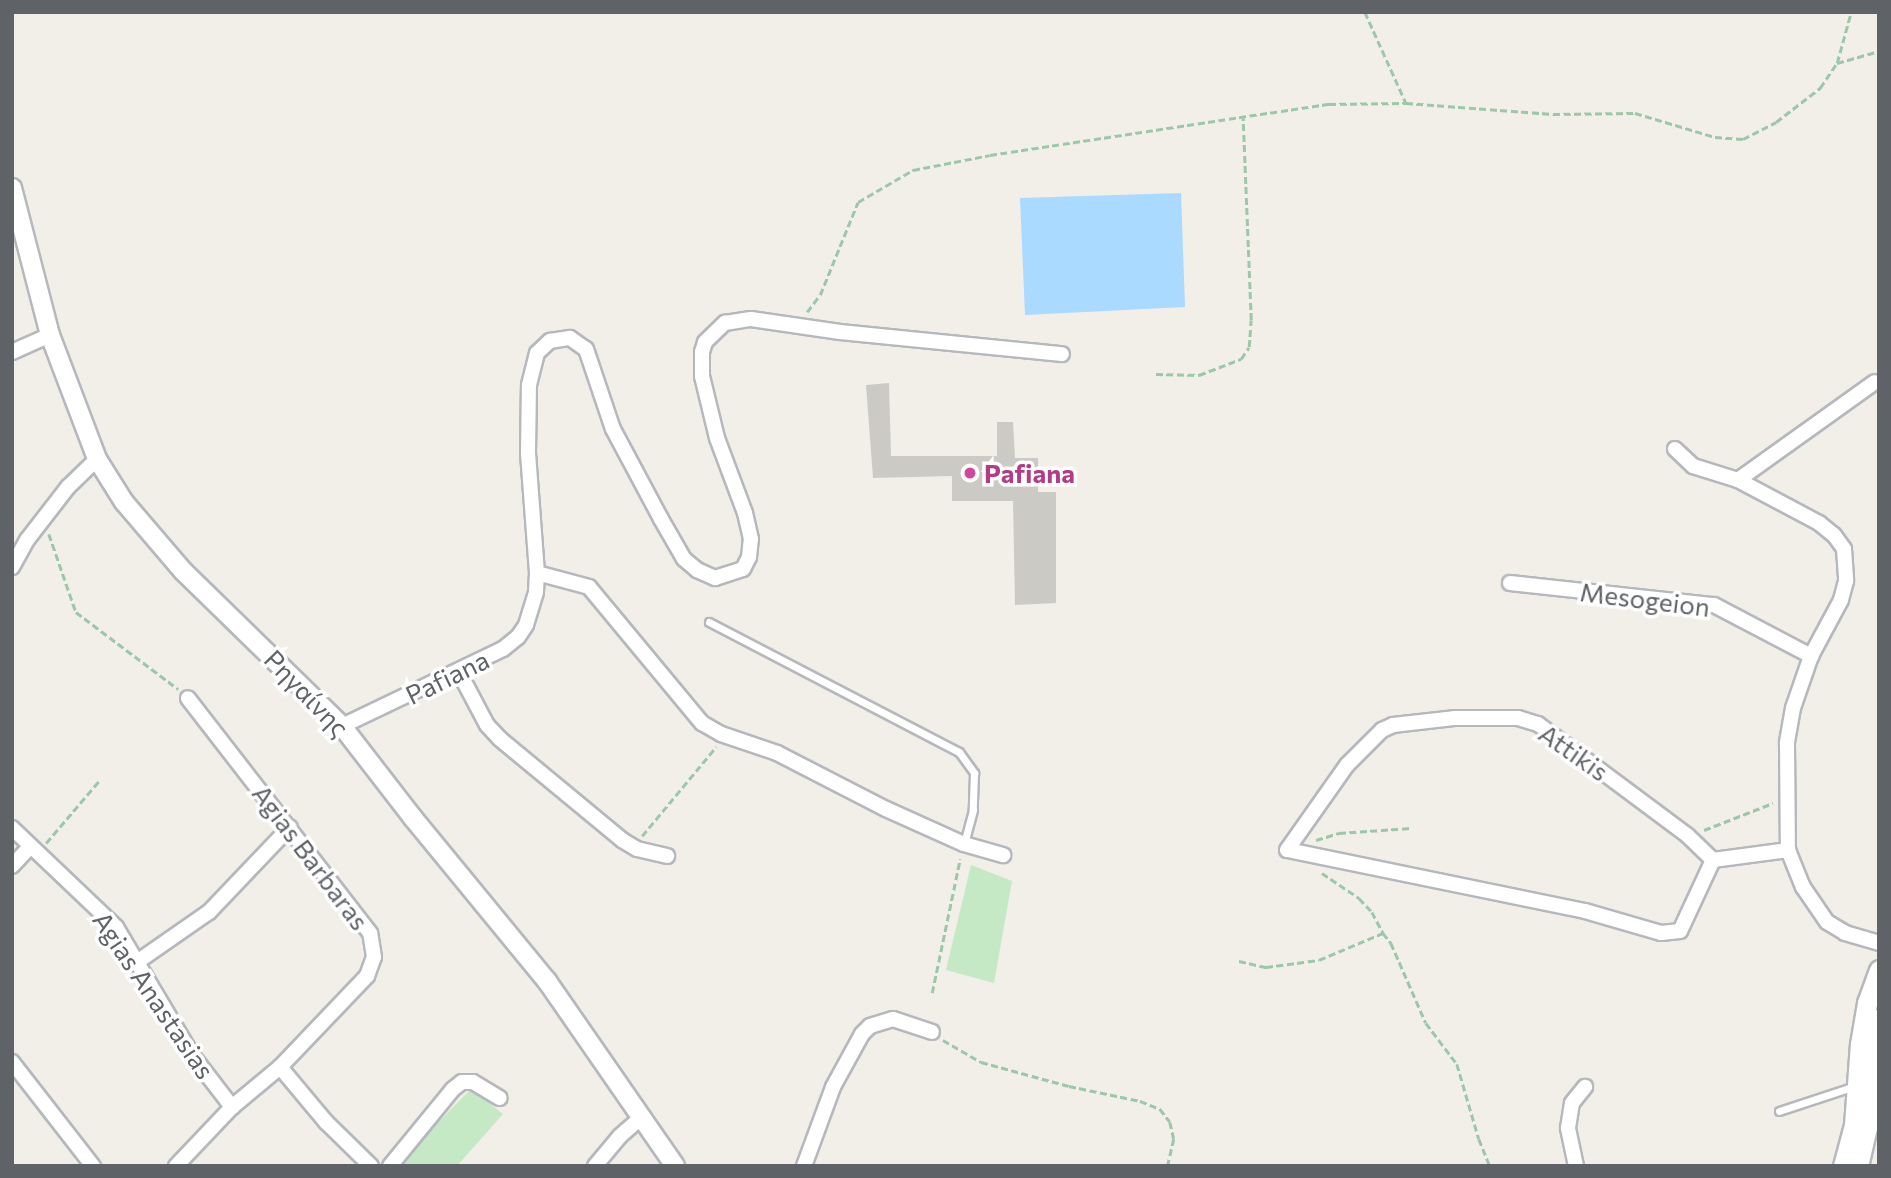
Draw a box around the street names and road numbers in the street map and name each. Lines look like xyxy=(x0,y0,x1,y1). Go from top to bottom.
street label: Mesogeion xyxy=(1578,576,1712,622)
street label: Ρηγαίνης xyxy=(258,643,356,743)
street label: Pafiana xyxy=(400,643,494,711)
street label: Attikis xyxy=(1533,717,1615,787)
street label: Agias Barbaras xyxy=(246,778,376,936)
street label: Agias Anastasias xyxy=(87,905,221,1085)

